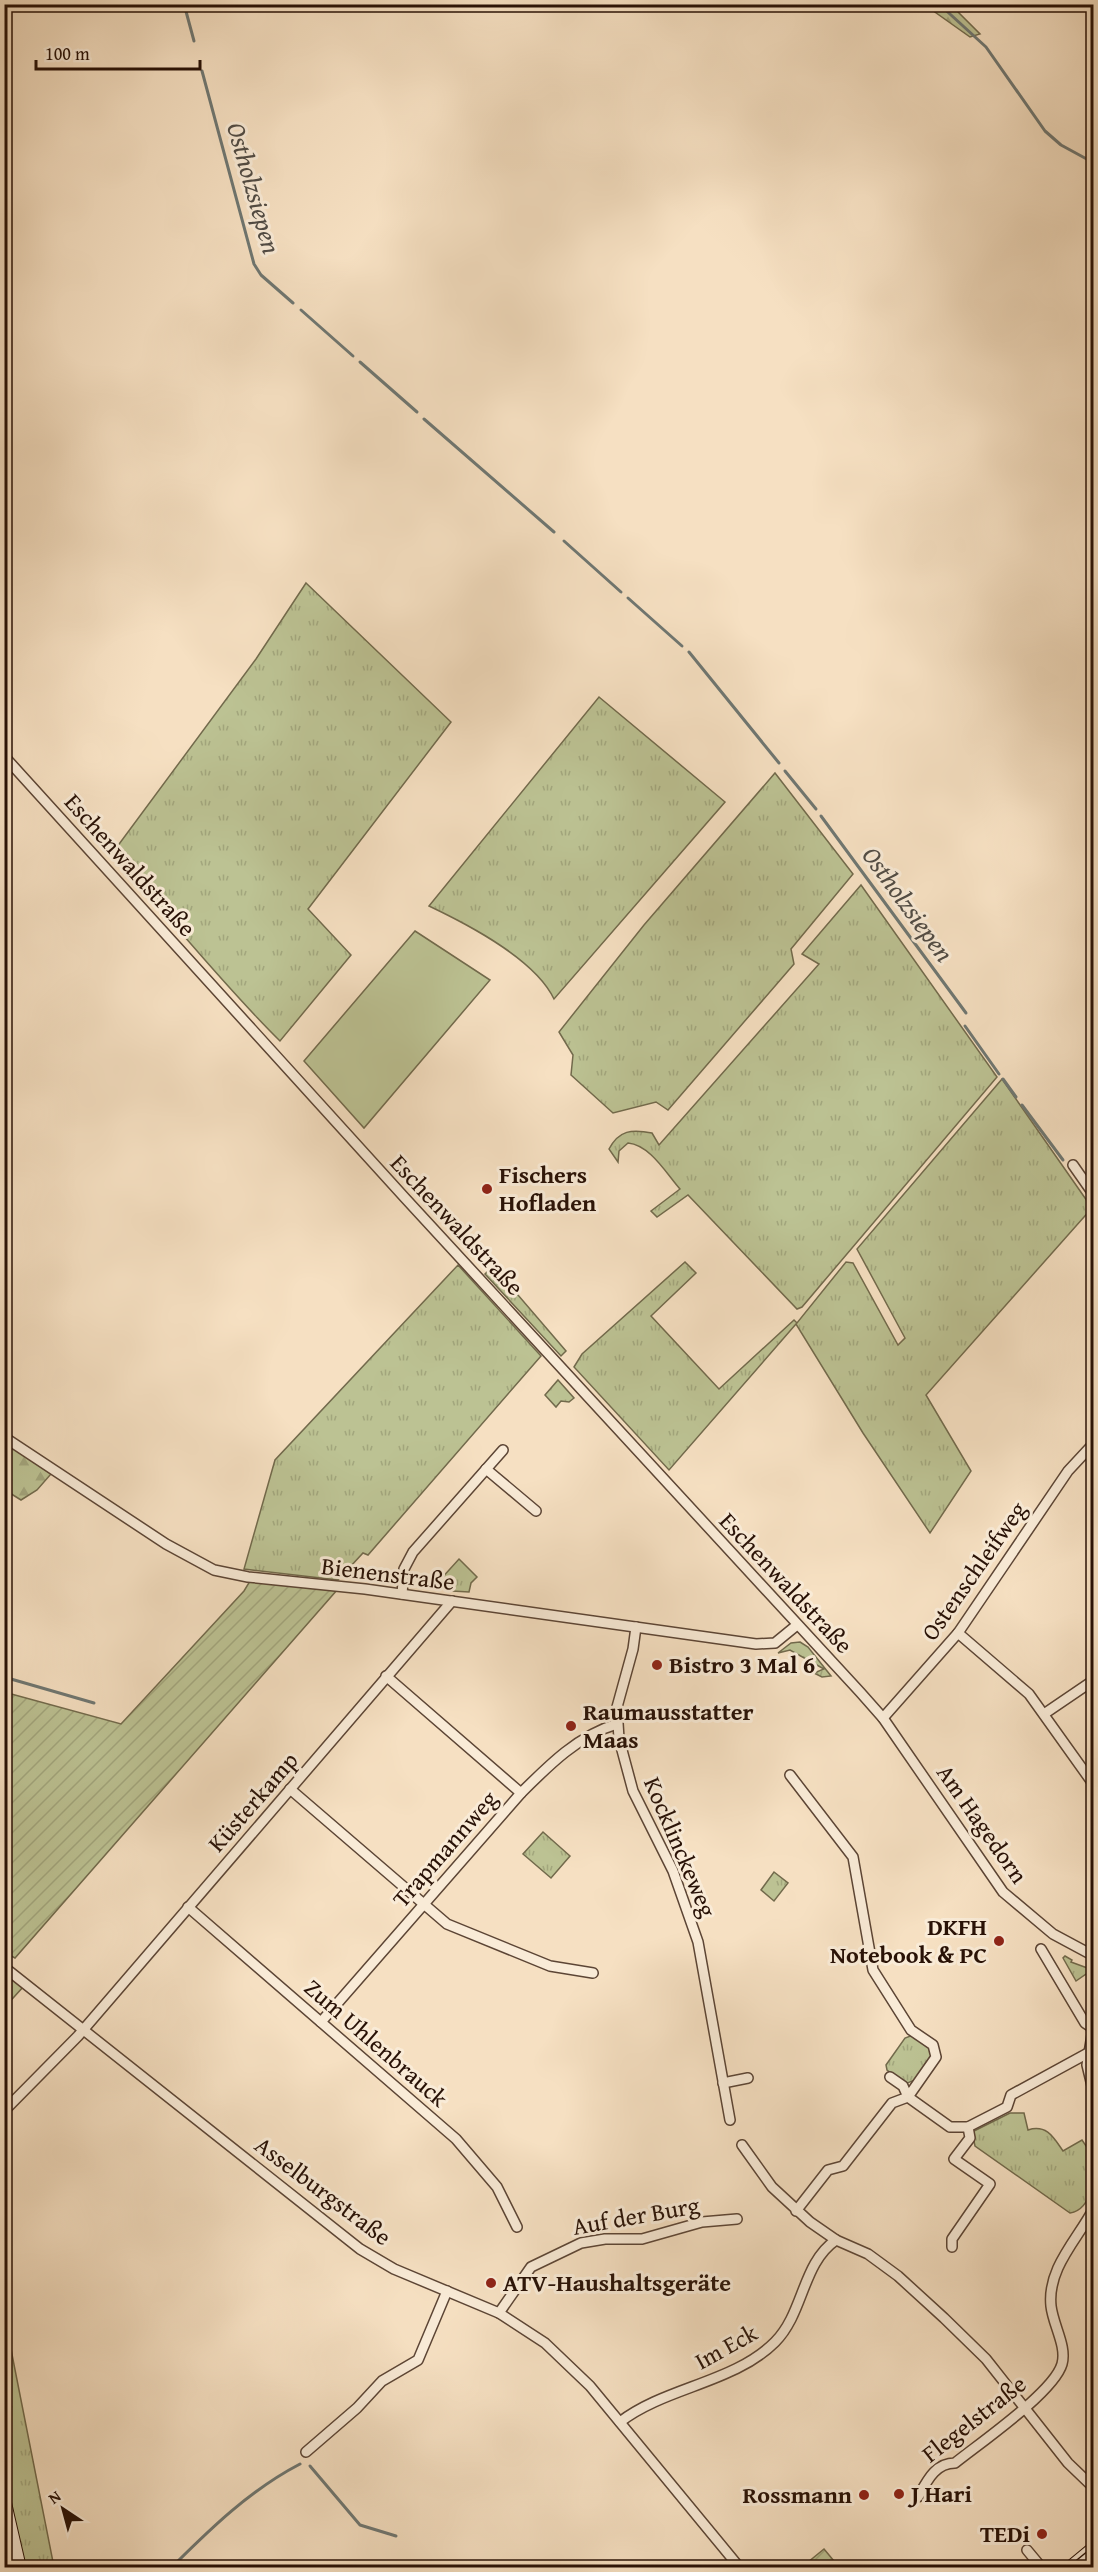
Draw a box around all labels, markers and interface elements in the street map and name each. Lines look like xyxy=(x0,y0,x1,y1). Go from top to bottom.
scale bar xyxy=(36,33,200,71)
text: 100 m xyxy=(45,40,90,67)
water label: Ostholzsiepen xyxy=(217,118,292,258)
street label: Eschenwaldstraße xyxy=(56,785,204,944)
water label: Ostholzsiepen xyxy=(853,838,964,970)
street label: Eschenwaldstraße xyxy=(382,1146,532,1303)
place label: Fischers Hofladen xyxy=(499,1157,596,1220)
marker: Fischers Hofladen xyxy=(480,1182,494,1196)
street label: Ostenschleifweg xyxy=(913,1494,1035,1647)
street label: Eschenwaldstraße xyxy=(711,1504,861,1661)
street label: Bienenstraße xyxy=(319,1548,457,1599)
place label: Bistro 3 Mal 6 xyxy=(669,1647,815,1682)
marker: Bistro 3 Mal 6 xyxy=(650,1658,664,1672)
place label: Raumausstatter Maas xyxy=(583,1694,754,1757)
marker: Raumausstatter Maas xyxy=(564,1719,578,1733)
street label: Küsterkamp xyxy=(199,1744,306,1859)
street label: Am Hagedorn xyxy=(928,1757,1037,1891)
street label: Kocklinckeweg xyxy=(635,1771,726,1922)
street label: Trapmannweg xyxy=(384,1782,505,1915)
place label: DKFH Notebook & PC xyxy=(830,1909,987,1972)
marker: DKFH Notebook & PC xyxy=(992,1934,1006,1948)
street label: Zum Uhlenbrauck xyxy=(297,1970,456,2115)
street label: Asselburgstraße xyxy=(248,2128,399,2254)
street label: Auf der Burg xyxy=(570,2187,702,2244)
place label: ATV-Haushaltsgeräte xyxy=(503,2265,731,2300)
marker: ATV-Haushaltsgeräte xyxy=(484,2276,498,2290)
street label: Im Eck xyxy=(688,2315,764,2378)
street label: Flegelstraße xyxy=(914,2367,1033,2471)
place label: J Hari xyxy=(907,2476,972,2511)
place label: Rossmann xyxy=(743,2477,852,2512)
north arrow xyxy=(33,2479,93,2539)
text: N xyxy=(43,2484,66,2510)
marker: J Hari xyxy=(892,2487,906,2501)
marker: Rossmann xyxy=(857,2488,871,2502)
place label: TEDi xyxy=(980,2516,1030,2551)
marker: TEDi xyxy=(1035,2527,1049,2541)

